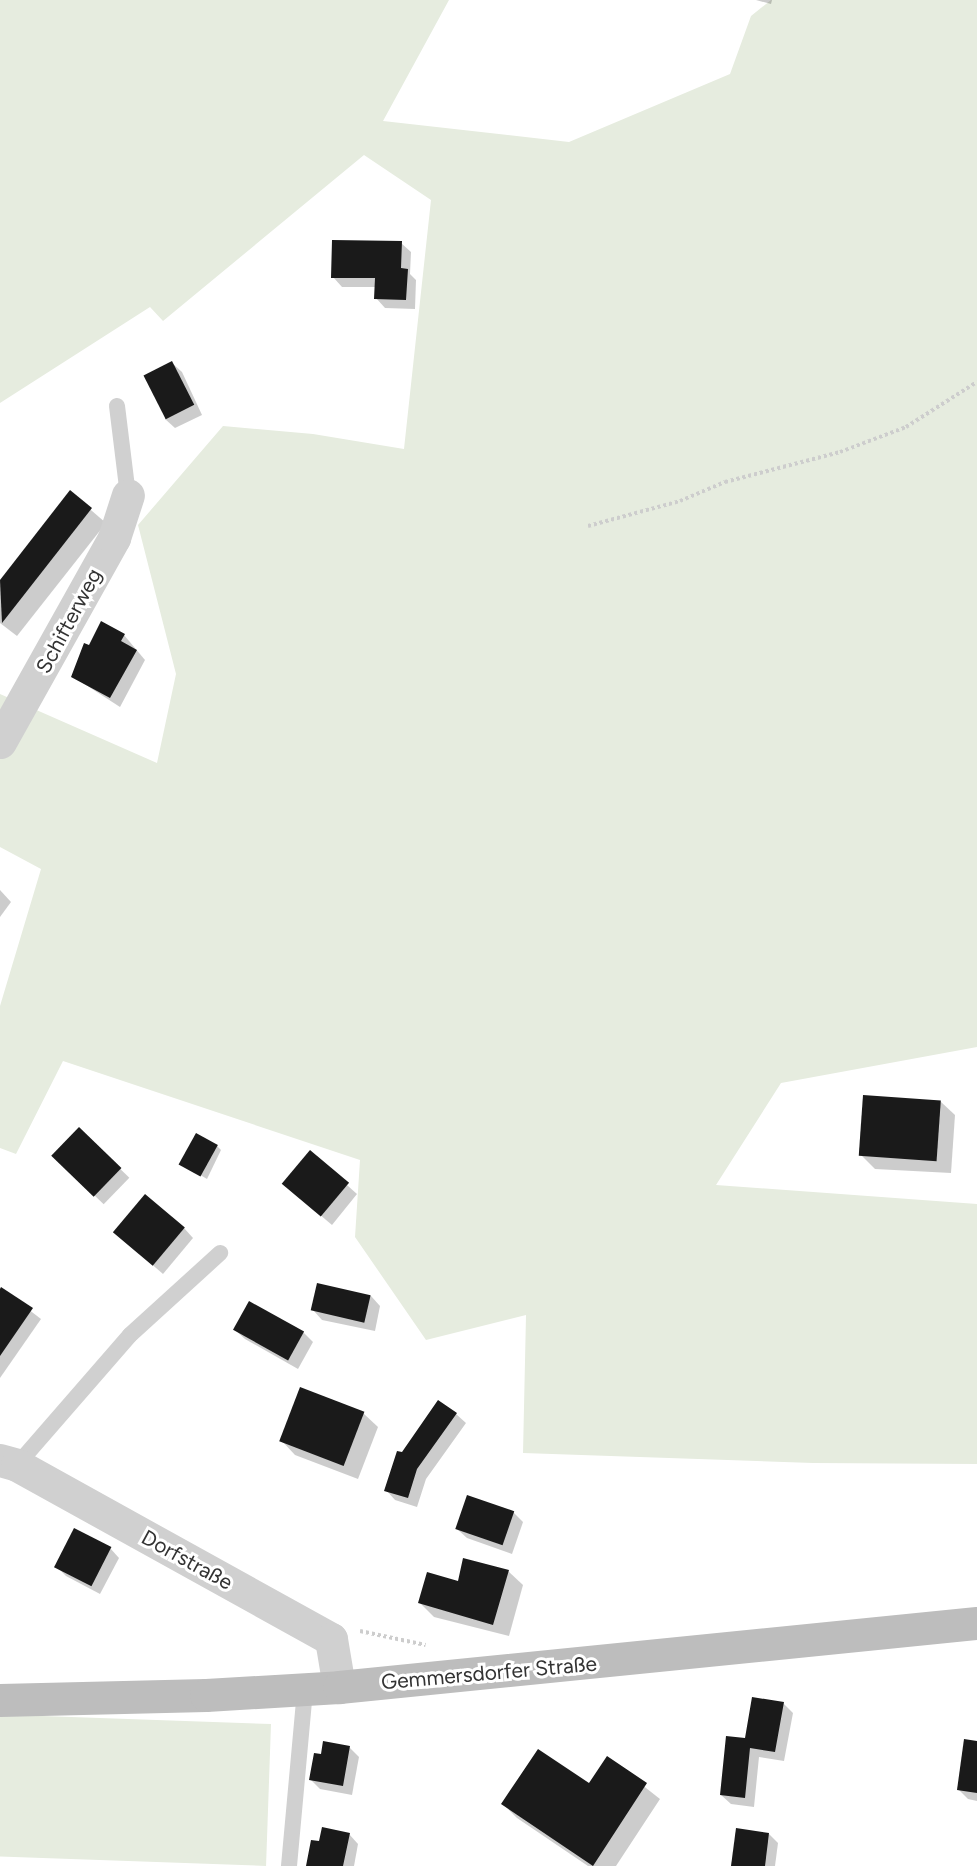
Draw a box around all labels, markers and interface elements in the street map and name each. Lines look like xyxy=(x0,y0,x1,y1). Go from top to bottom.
street label: Schifterweg xyxy=(31,564,107,678)
street label: Dorfstraße xyxy=(137,1525,237,1595)
street label: Gemmersdorfer Straße xyxy=(380,1651,598,1695)

